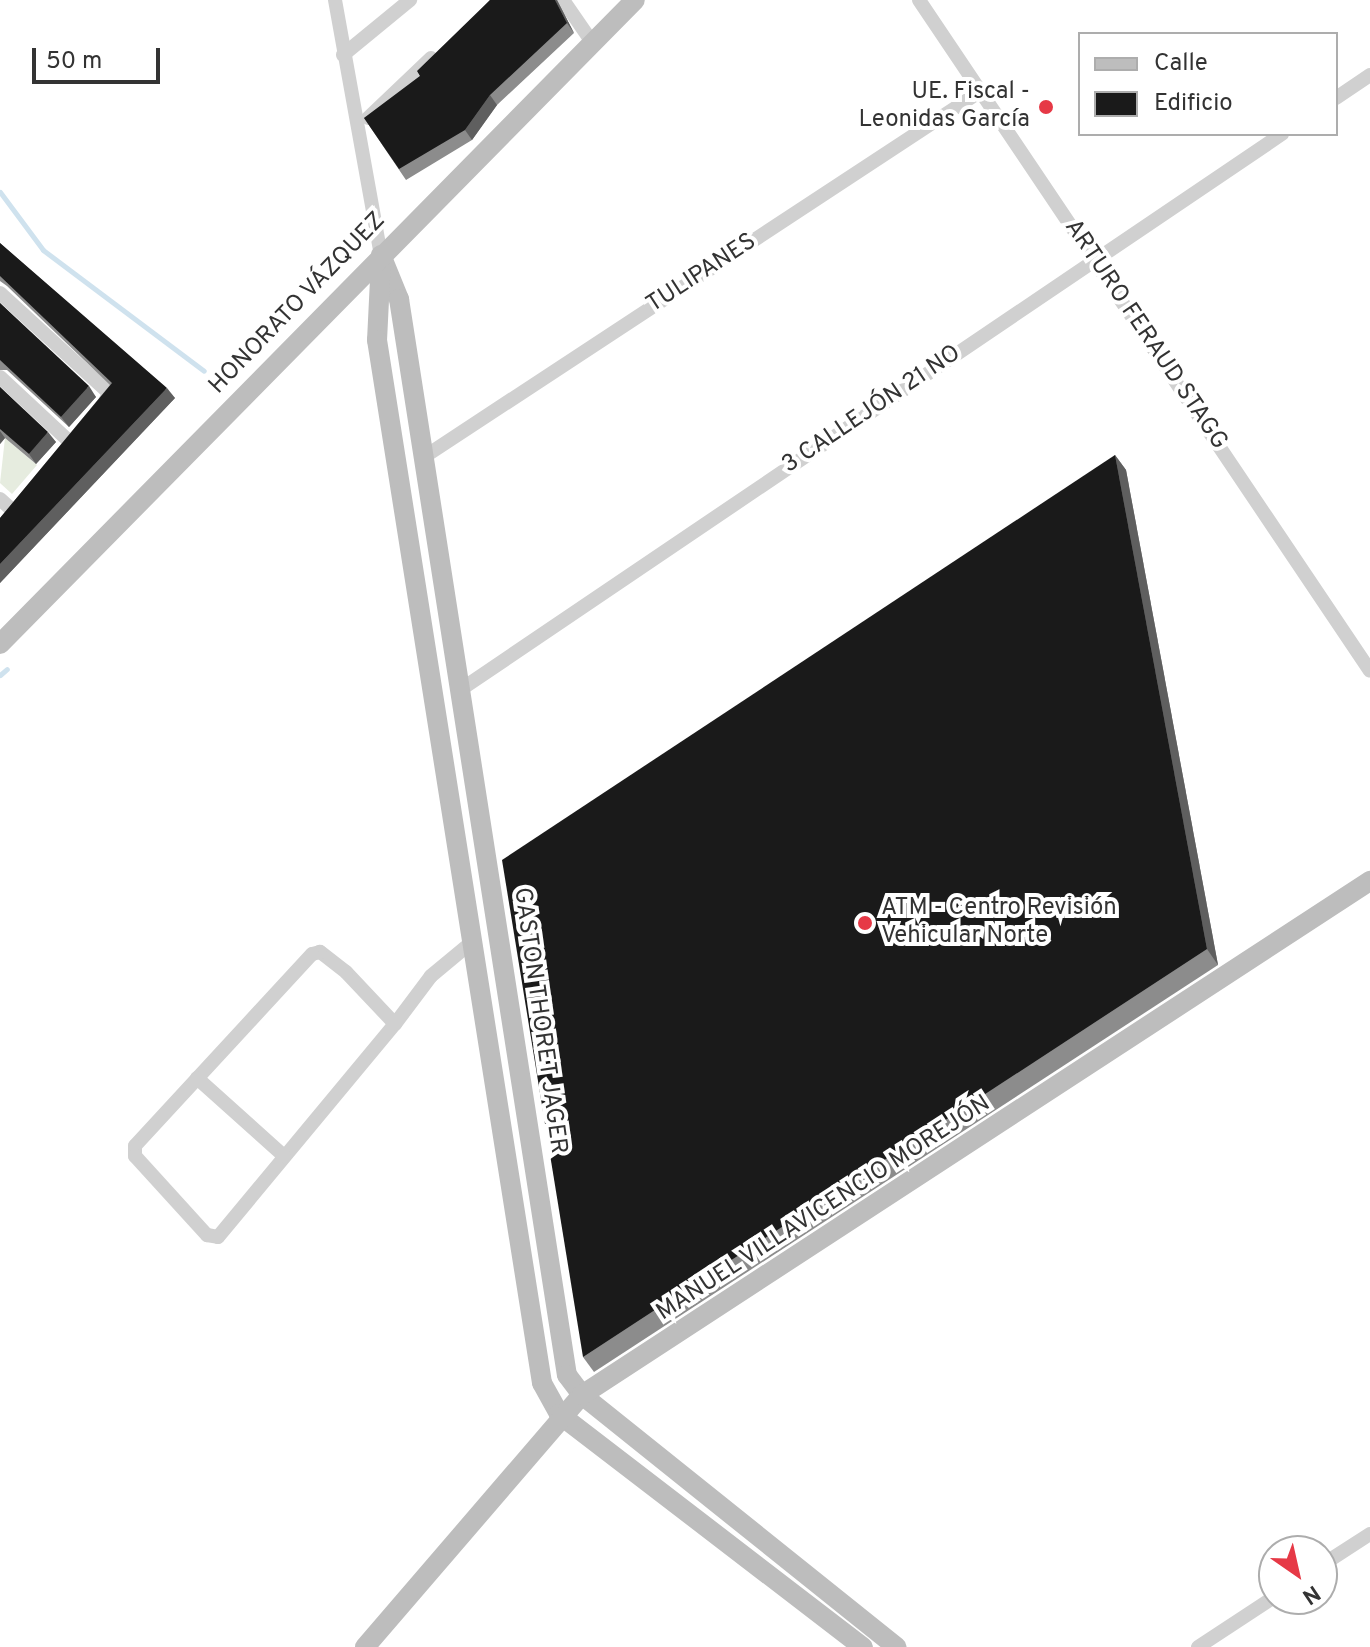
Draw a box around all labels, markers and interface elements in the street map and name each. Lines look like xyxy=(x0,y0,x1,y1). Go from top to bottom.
scale bar xyxy=(36,32,164,82)
legend xyxy=(1078,32,1338,136)
text: 50 m xyxy=(46,47,102,77)
text: Calle xyxy=(1154,49,1208,79)
place label: UE. Fiscal - Leonidas García xyxy=(858,79,1030,135)
text: Edificio xyxy=(1154,89,1233,119)
marker: UE. Fiscal - Leonidas García xyxy=(1037,98,1055,116)
street label: HONORATO VÁZQUEZ xyxy=(204,207,392,401)
street label: ARTURO FERAUD STAGG xyxy=(1057,215,1233,455)
street label: TULIPANES xyxy=(642,228,762,320)
street label: 3 CALLEJÓN 21 NO xyxy=(777,340,967,480)
street label: GASTON THORET JAGER xyxy=(506,885,572,1157)
place label: ATM - Centro Revisión Vehicular Norte xyxy=(881,895,1117,951)
marker: ATM - Centro Revisión Vehicular Norte xyxy=(856,914,874,932)
street label: MANUEL VILLAVICENCIO MOREJÓN xyxy=(651,1090,997,1328)
north arrow xyxy=(1258,1535,1338,1615)
text: N xyxy=(1296,1578,1325,1609)

